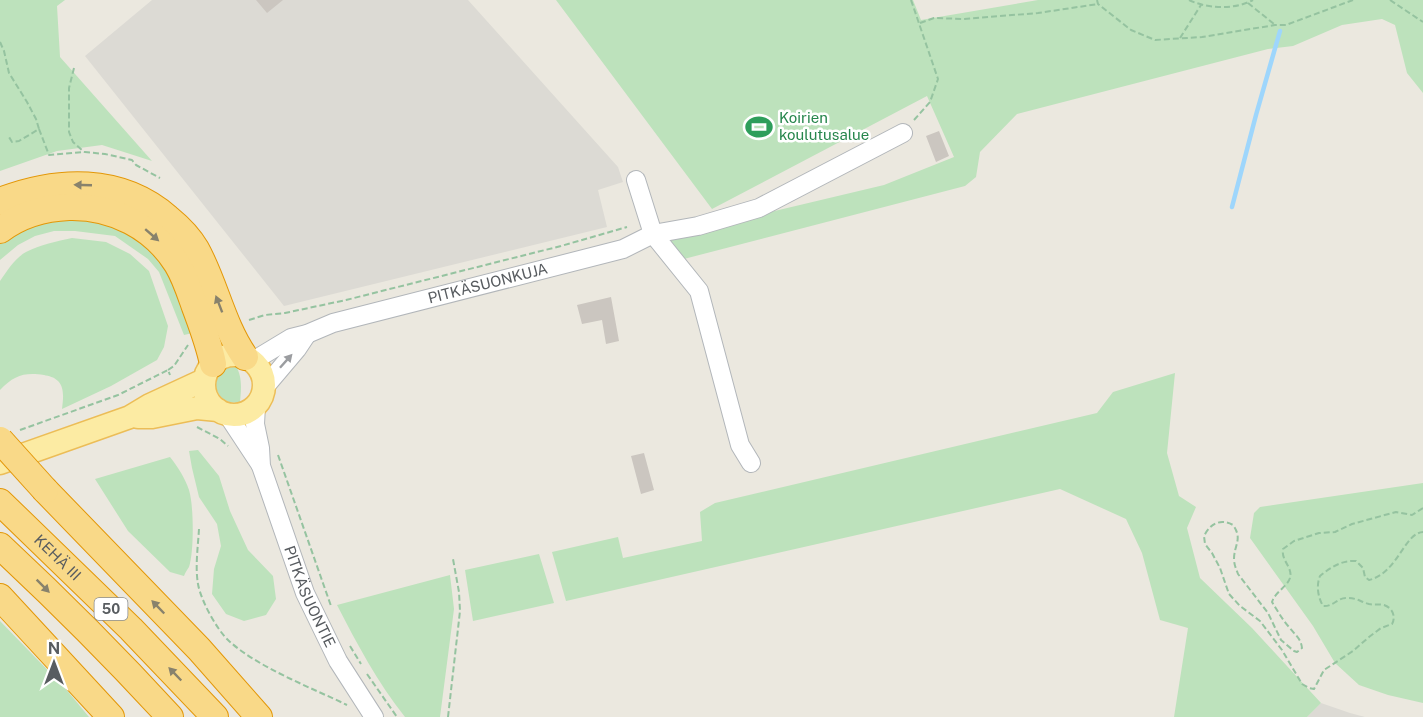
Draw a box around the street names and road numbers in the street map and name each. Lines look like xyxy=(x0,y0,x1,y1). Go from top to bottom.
street label: PITKÄSUONKUJA xyxy=(426,259,550,306)
street label: KEHÄ III xyxy=(31,531,85,584)
street label: PITKÄSUONTIE xyxy=(281,543,339,650)
road number: 50 xyxy=(94,598,128,620)

